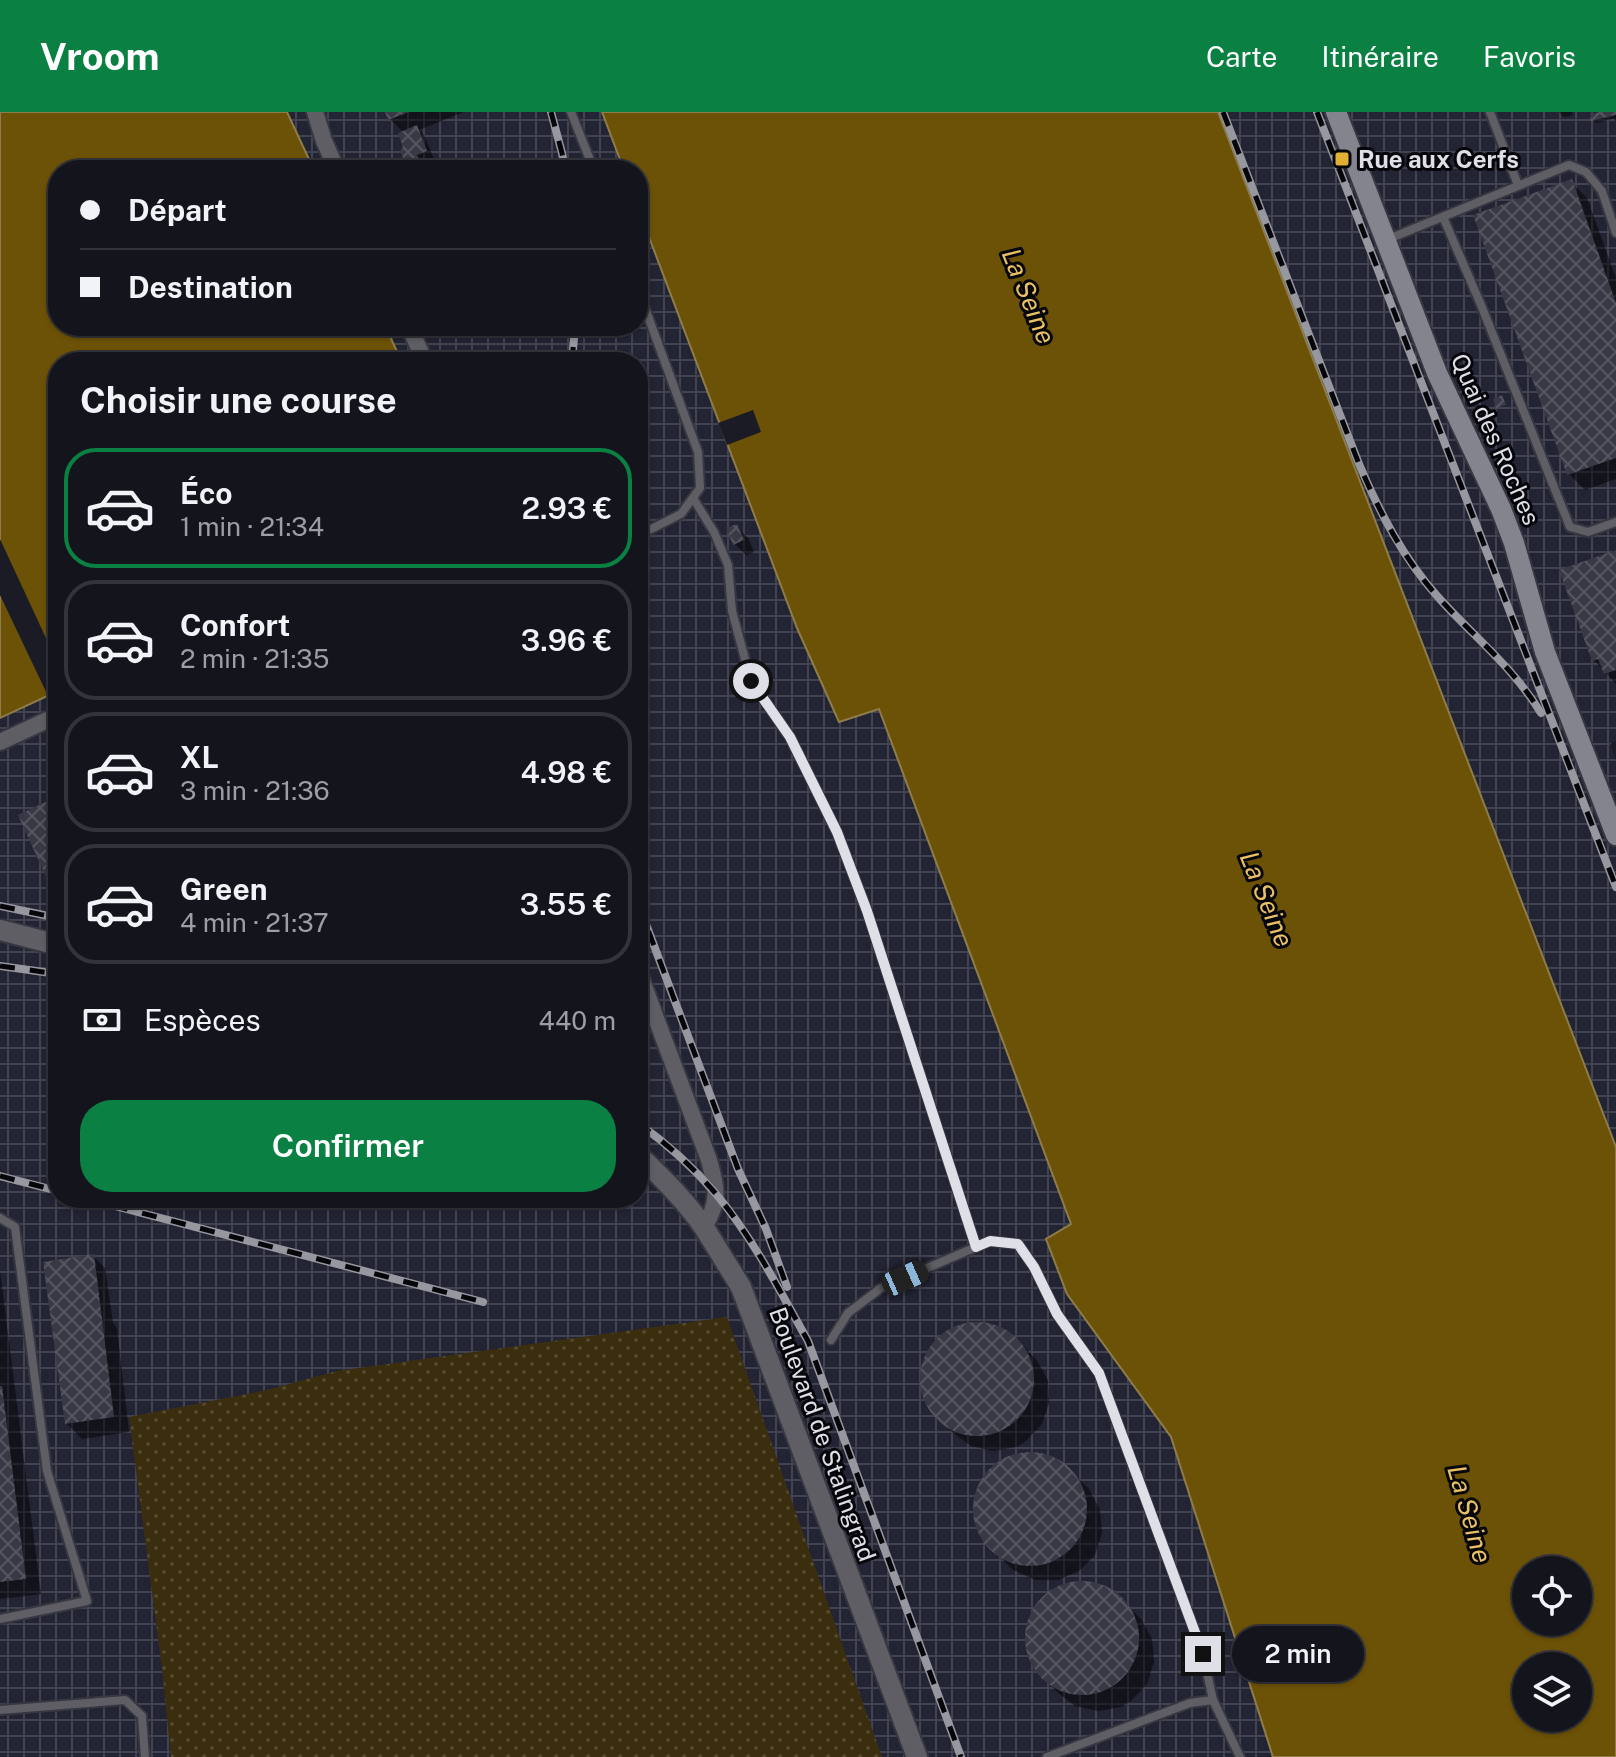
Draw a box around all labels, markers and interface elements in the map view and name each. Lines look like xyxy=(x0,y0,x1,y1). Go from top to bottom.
text: Vroom xyxy=(40,34,160,79)
text: Carte xyxy=(1206,40,1277,73)
text: Itinéraire xyxy=(1321,40,1439,73)
text: Favoris xyxy=(1483,40,1576,73)
place label: Rue aux Cerfs xyxy=(1358,145,1519,173)
marker: Rue aux Cerfs xyxy=(1333,150,1351,168)
text: Départ xyxy=(128,192,227,228)
water label: La Seine xyxy=(996,244,1062,348)
text: Destination xyxy=(128,269,293,305)
street label: Quai des Roches xyxy=(1446,349,1546,529)
text: Choisir une course xyxy=(80,379,397,421)
icon: car xyxy=(84,472,156,544)
text: Éco xyxy=(180,475,233,511)
text: 2.93 € xyxy=(522,490,612,526)
text: 1 min · 21:34 xyxy=(180,511,324,542)
icon: car xyxy=(84,604,156,676)
text: Confort xyxy=(180,607,290,643)
text: 3.96 € xyxy=(521,622,612,658)
text: 2 min · 21:35 xyxy=(180,643,329,674)
route start xyxy=(733,663,769,699)
icon: car xyxy=(84,736,156,808)
text: XL xyxy=(180,739,219,775)
text: 4.98 € xyxy=(520,754,612,790)
text: 3 min · 21:36 xyxy=(180,775,330,806)
water label: La Seine xyxy=(1234,847,1300,951)
icon: car xyxy=(84,868,156,940)
text: Green xyxy=(180,871,267,907)
text: 3.55 € xyxy=(520,886,612,922)
text: 4 min · 21:37 xyxy=(180,907,329,938)
icon: cash xyxy=(80,998,124,1042)
text: Espèces xyxy=(144,1002,261,1038)
text: 440 m xyxy=(539,1005,616,1036)
button: Confirmer xyxy=(80,1100,616,1192)
car xyxy=(878,1257,932,1299)
street label: Boulevard de Stalingrad xyxy=(764,1303,882,1565)
water label: La Seine xyxy=(1441,1461,1499,1567)
map controls xyxy=(1512,1556,1592,1732)
button: locate xyxy=(1512,1556,1592,1636)
callout: 2 min xyxy=(1231,1626,1363,1682)
route end xyxy=(1185,1636,1221,1672)
text: 2 min xyxy=(1264,1638,1332,1669)
button: layers xyxy=(1512,1652,1592,1732)

